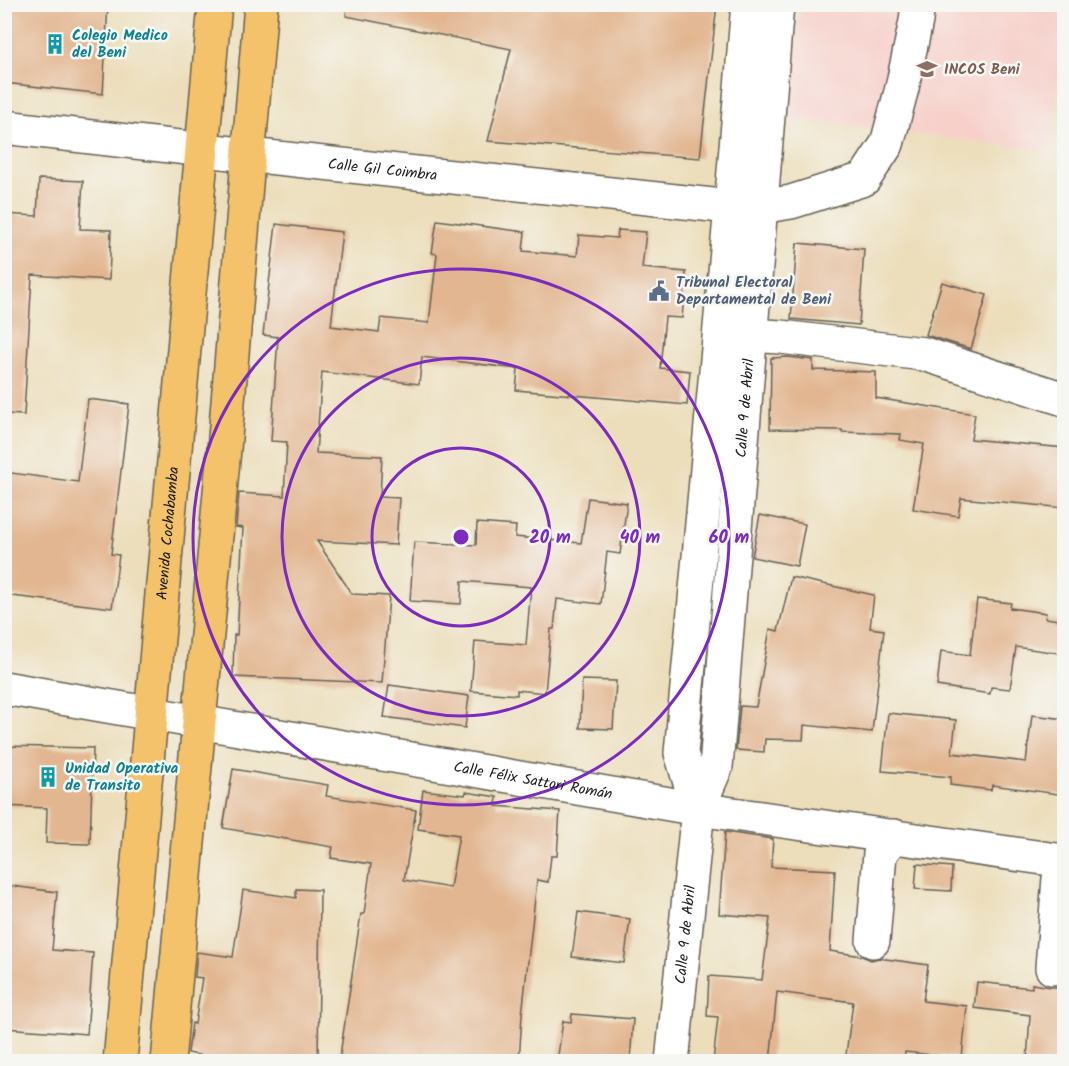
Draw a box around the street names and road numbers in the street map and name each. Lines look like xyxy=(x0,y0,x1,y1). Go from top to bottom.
street label: Calle Gil Coimbra xyxy=(327,153,438,188)
street label: Calle 9 de Abril xyxy=(730,358,762,459)
street label: Avenida Cochabamba xyxy=(151,466,186,601)
street label: Calle Félix Sattori Román xyxy=(452,756,614,807)
street label: Calle 9 de Abril xyxy=(669,884,703,985)

